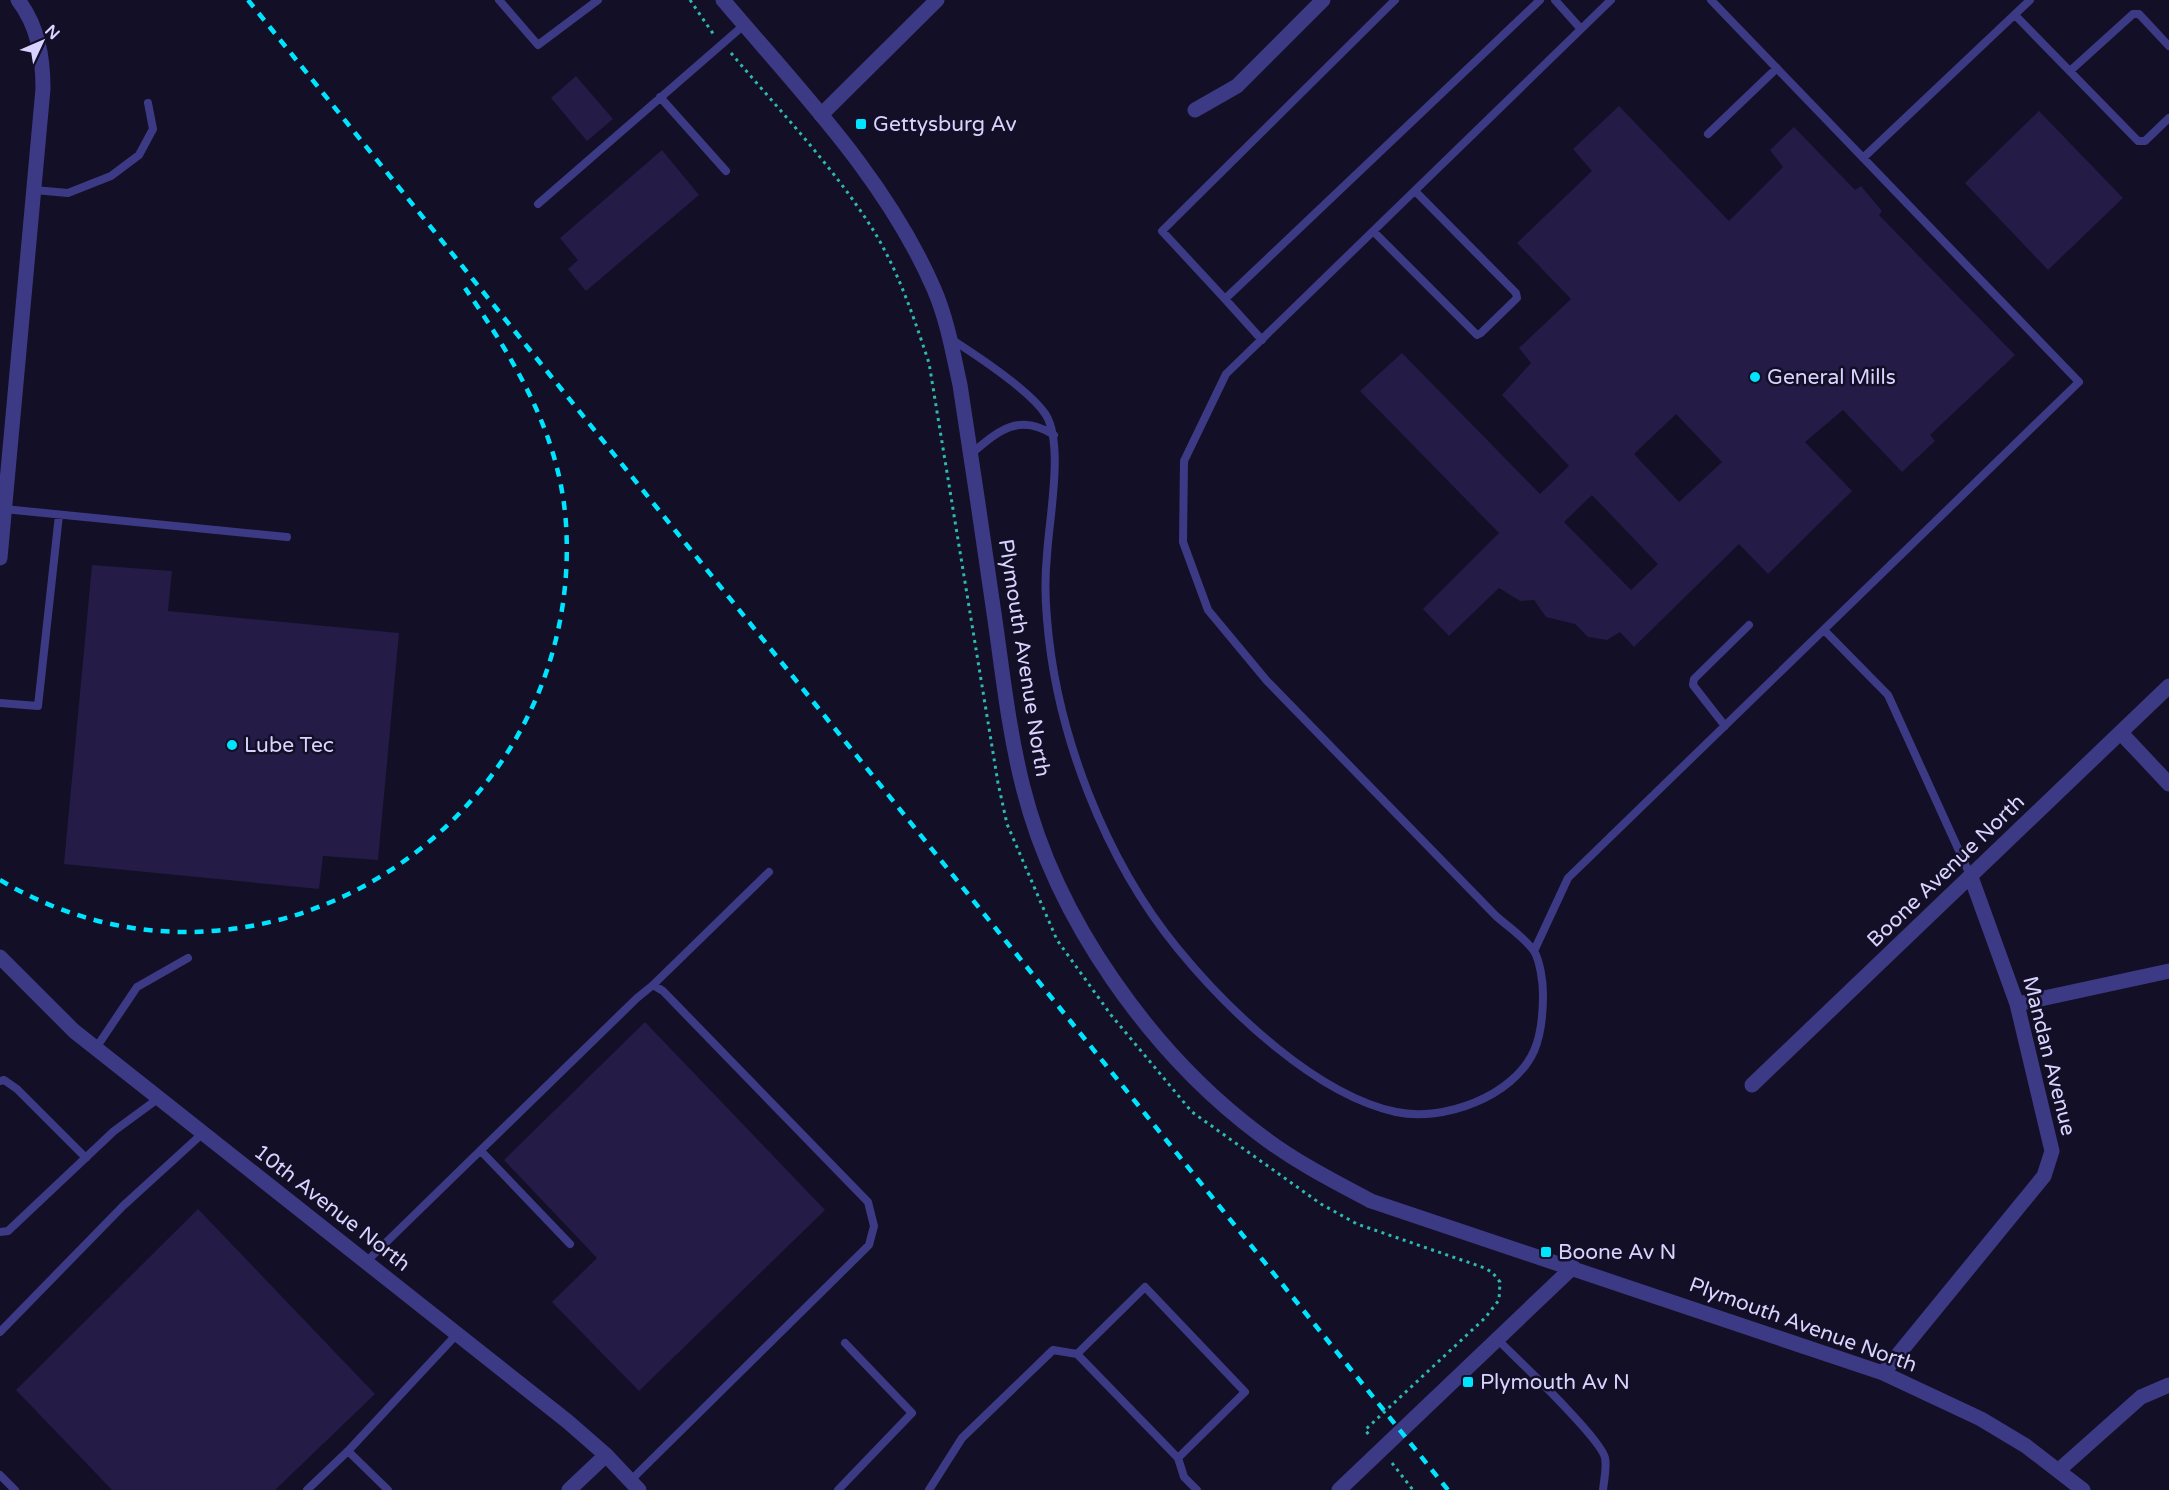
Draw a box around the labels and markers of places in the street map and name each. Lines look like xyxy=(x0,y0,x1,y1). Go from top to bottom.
place label: Gettysburg Av xyxy=(873,112,1017,137)
marker: Gettysburg Av xyxy=(854,117,868,131)
place label: General Mills xyxy=(1767,365,1896,390)
marker: General Mills xyxy=(1748,370,1762,384)
place label: Lube Tec xyxy=(244,733,334,758)
marker: Lube Tec xyxy=(225,738,239,752)
place label: Boone Av N xyxy=(1558,1240,1676,1265)
marker: Boone Av N xyxy=(1539,1245,1553,1259)
place label: Plymouth Av N xyxy=(1480,1370,1630,1395)
marker: Plymouth Av N xyxy=(1461,1375,1475,1389)

